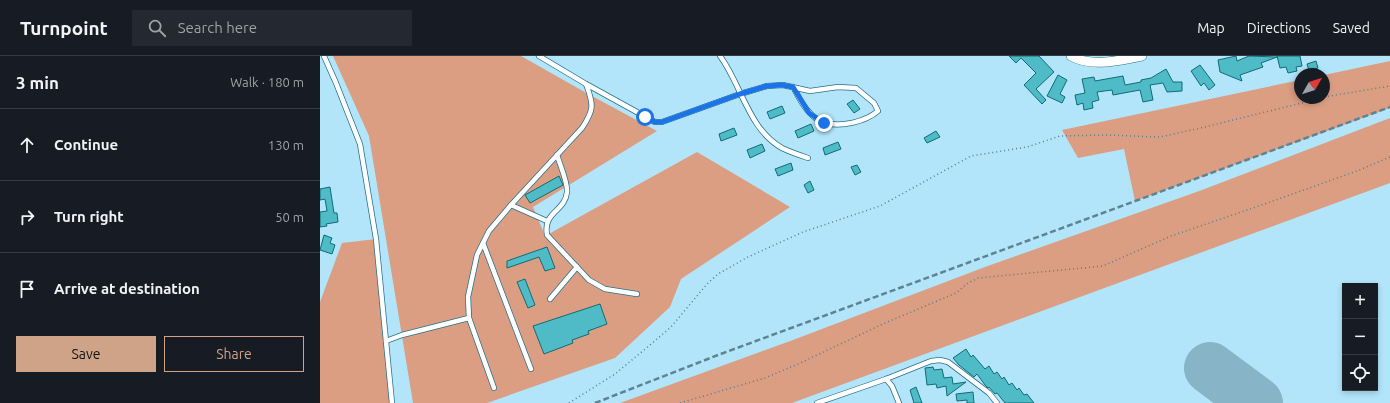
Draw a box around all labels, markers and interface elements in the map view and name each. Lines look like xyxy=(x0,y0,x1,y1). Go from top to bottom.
search box xyxy=(132,10,412,46)
text: Turnpoint xyxy=(20,17,108,39)
icon: search xyxy=(146,17,168,39)
text: Search here xyxy=(178,19,257,36)
text: Map xyxy=(1197,20,1225,36)
text: Directions xyxy=(1247,20,1311,36)
text: Saved xyxy=(1333,20,1370,36)
north arrow xyxy=(1294,68,1330,104)
text: 3 min xyxy=(16,73,59,92)
text: Walk · 180 m xyxy=(230,75,304,89)
route start xyxy=(636,108,654,126)
route end xyxy=(815,114,833,132)
icon: ahead xyxy=(16,134,38,156)
text: Continue xyxy=(54,136,118,153)
text: 130 m xyxy=(268,138,304,152)
icon: right xyxy=(16,206,38,228)
text: Turn right xyxy=(54,208,124,225)
text: 50 m xyxy=(275,210,304,224)
icon: arrive xyxy=(16,278,38,300)
text: Arrive at destination xyxy=(54,280,200,297)
map controls xyxy=(1342,283,1378,391)
button: + xyxy=(1342,283,1378,319)
button: − xyxy=(1342,319,1378,355)
button: Save xyxy=(16,336,156,372)
button: Share xyxy=(164,336,304,372)
button: locate xyxy=(1342,355,1378,391)

